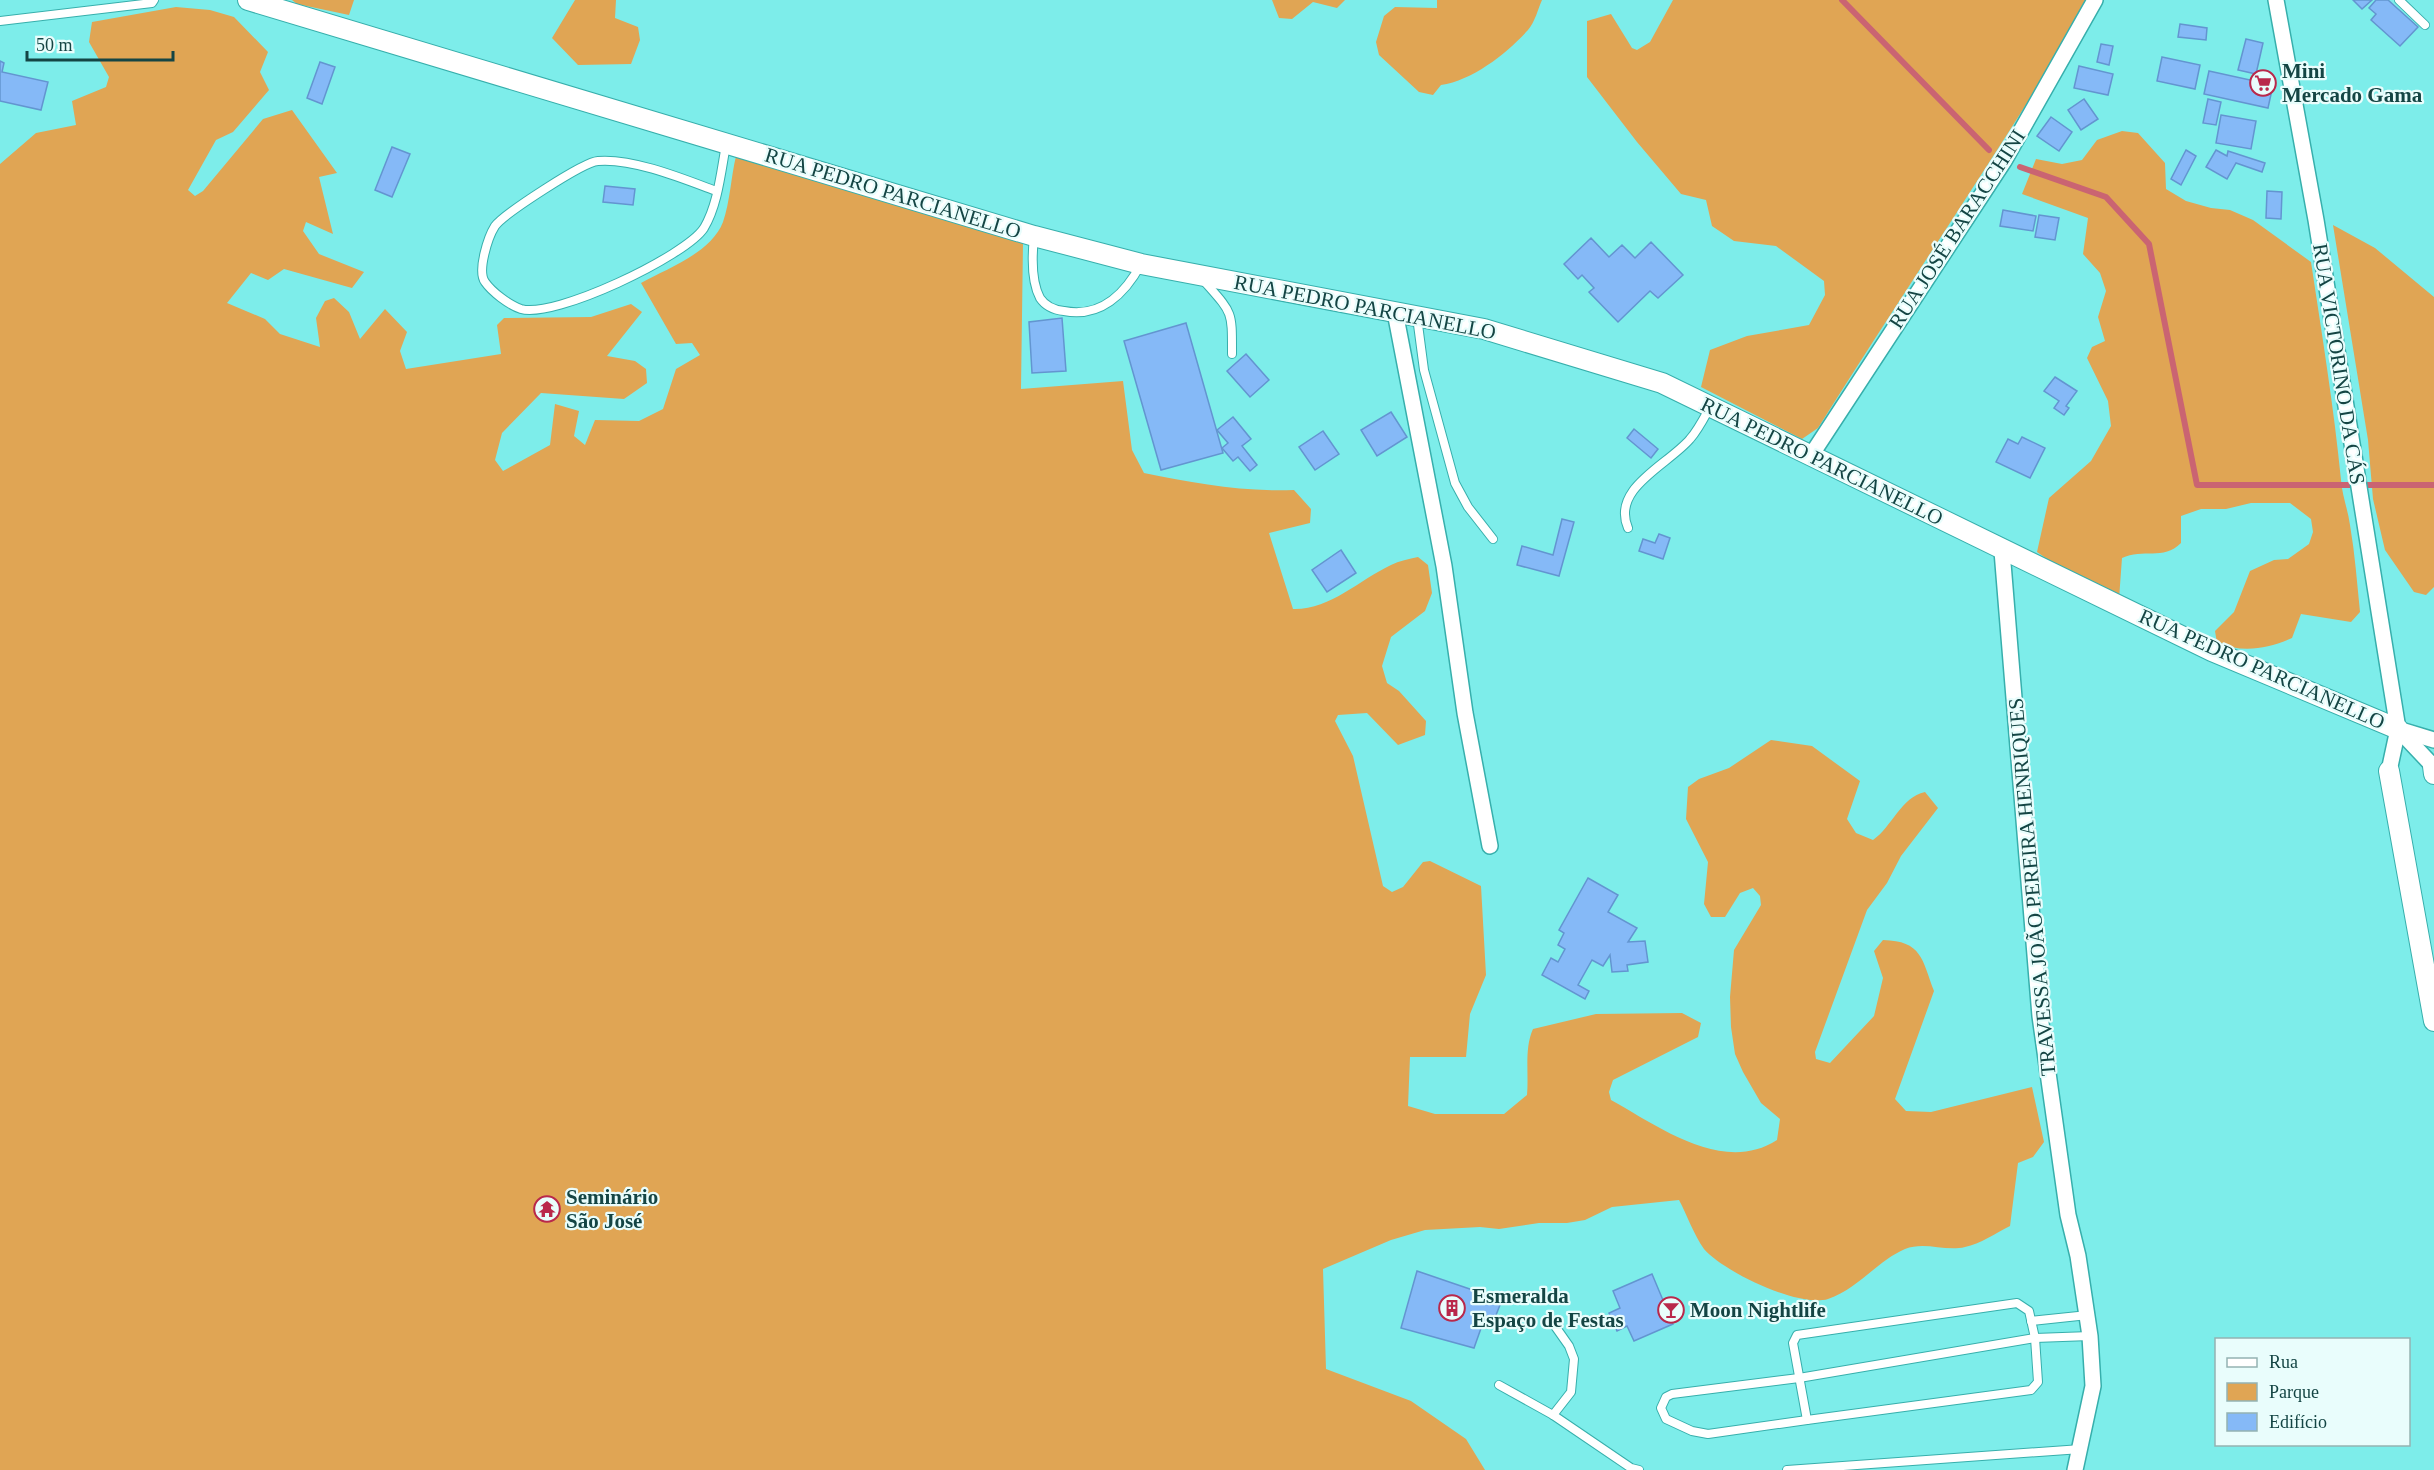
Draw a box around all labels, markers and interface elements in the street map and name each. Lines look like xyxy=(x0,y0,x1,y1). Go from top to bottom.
scale bar xyxy=(27,24,172,62)
text: 50 m xyxy=(36,35,73,55)
place label: Mini Mercado Gama xyxy=(2282,59,2423,107)
supermarket icon: Mini Mercado Gama xyxy=(2248,68,2278,98)
street label: RUA JOSÉ BARACCHINI xyxy=(1884,125,2030,333)
street label: RUA PEDRO PARCIANELLO xyxy=(762,143,1024,243)
street label: RUA VICTORINO DA CÁS xyxy=(2308,242,2370,486)
street label: RUA PEDRO PARCIANELLO xyxy=(1232,270,1498,344)
street label: RUA PEDRO PARCIANELLO xyxy=(1697,392,1947,530)
street label: RUA PEDRO PARCIANELLO xyxy=(2135,604,2389,734)
street label: TRAVESSA JOÃO PEREIRA HENRIQUES xyxy=(2004,697,2060,1077)
place label: Seminário São José xyxy=(566,1185,658,1233)
temple icon: Seminário São José xyxy=(532,1194,562,1224)
place label: Esmeralda Espaço de Festas xyxy=(1472,1284,1624,1332)
building icon: Esmeralda Espaço de Festas xyxy=(1437,1293,1467,1323)
bar icon: Moon Nightlife xyxy=(1656,1295,1686,1325)
place label: Moon Nightlife xyxy=(1690,1298,1826,1322)
legend xyxy=(2215,1338,2410,1446)
text: Rua xyxy=(2269,1352,2298,1372)
text: Parque xyxy=(2269,1382,2319,1402)
text: Edifício xyxy=(2269,1412,2327,1432)

